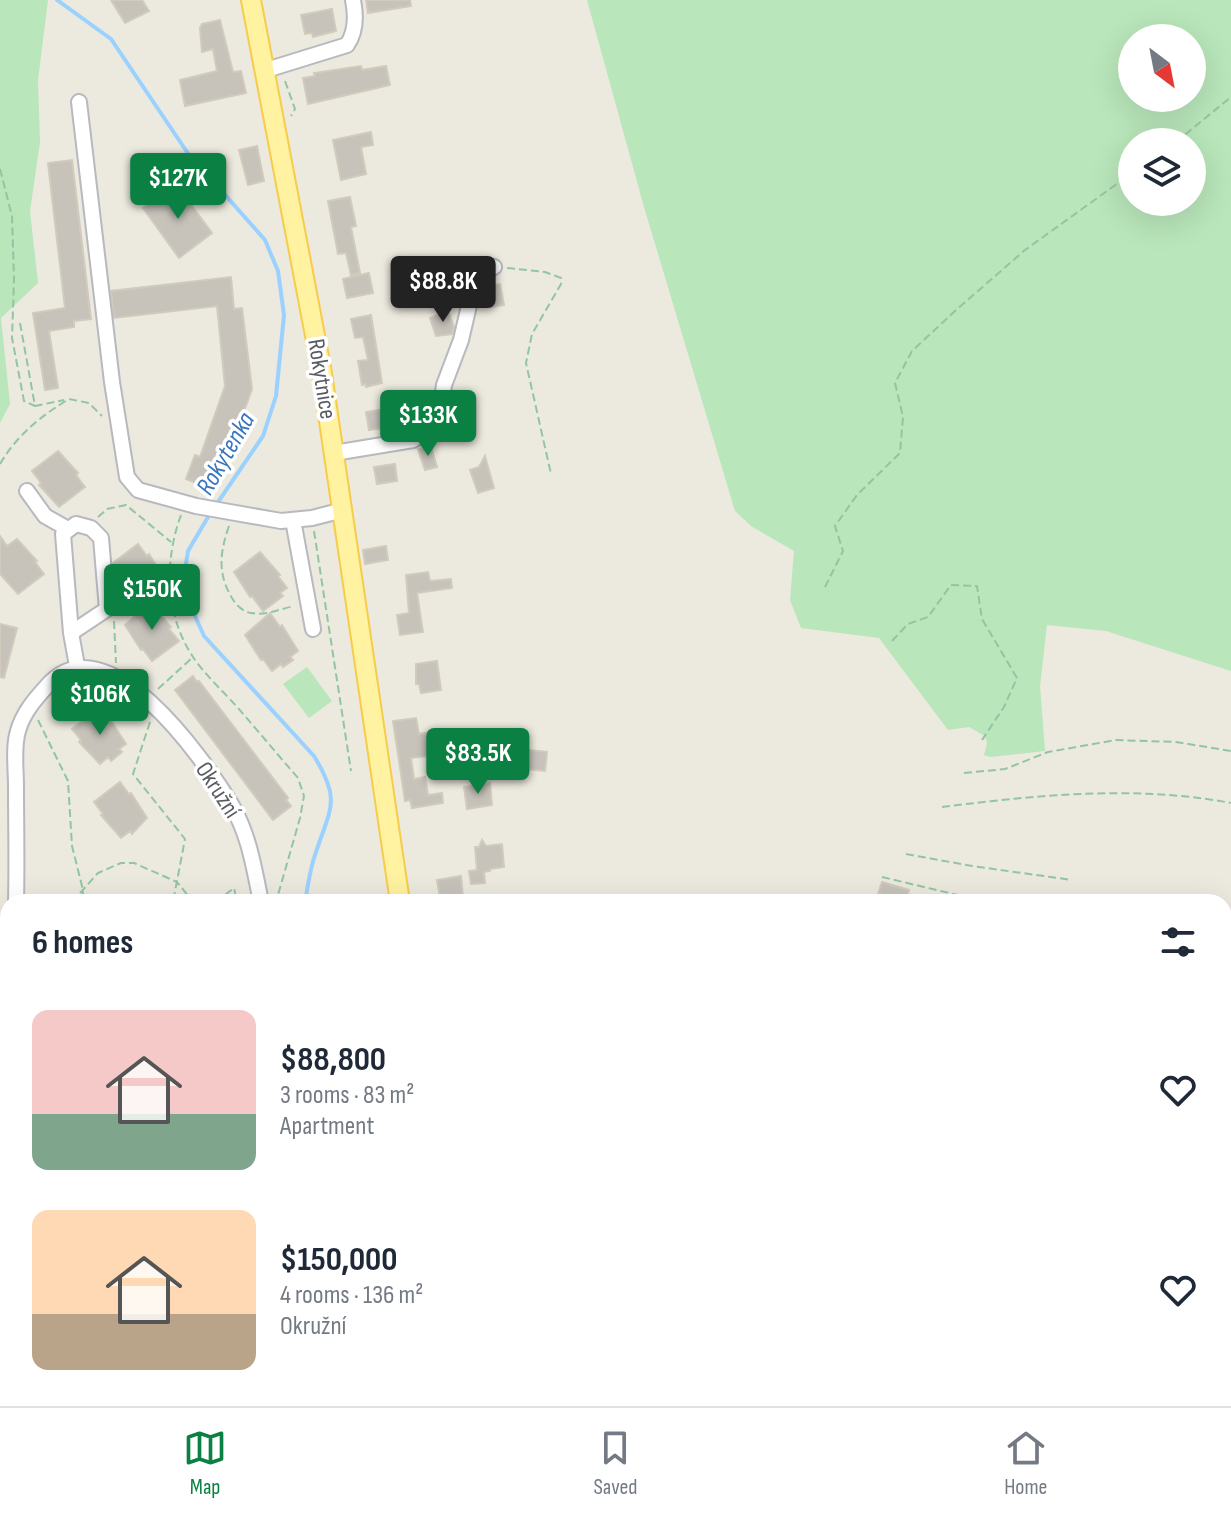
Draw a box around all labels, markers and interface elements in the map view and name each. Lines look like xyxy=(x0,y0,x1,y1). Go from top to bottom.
north arrow xyxy=(1118,24,1206,112)
map controls xyxy=(1118,24,1206,216)
button: layers xyxy=(1118,128,1206,216)
pin: $127K xyxy=(122,153,234,221)
text: $127K xyxy=(148,163,208,194)
pin: $88.8K xyxy=(378,256,508,324)
text: $88.8K xyxy=(409,266,477,297)
street label: Rokytnice xyxy=(301,337,343,421)
pin: $133K xyxy=(372,390,484,458)
text: $133K xyxy=(398,400,458,431)
water label: Rokytenka xyxy=(190,407,262,501)
pin: $150K xyxy=(96,564,208,632)
text: $150K xyxy=(122,574,182,605)
pin: $106K xyxy=(44,669,156,737)
text: $106K xyxy=(70,679,130,710)
pin: $83.5K xyxy=(413,728,543,796)
text: $83.5K xyxy=(444,738,512,769)
street label: Okružní xyxy=(189,756,247,824)
icon: filters xyxy=(1156,920,1200,964)
text: 6 homes xyxy=(32,922,133,963)
text: $88,800 xyxy=(280,1039,386,1080)
icon: home xyxy=(96,1042,192,1138)
icon: heart xyxy=(1156,1068,1200,1112)
text: 3 rooms · 83 m² xyxy=(280,1080,414,1111)
text: Apartment xyxy=(280,1111,374,1142)
text: $150,000 xyxy=(280,1239,397,1280)
icon: home xyxy=(96,1242,192,1338)
icon: heart xyxy=(1156,1268,1200,1312)
text: 4 rooms · 136 m² xyxy=(280,1280,423,1311)
text: Okružní xyxy=(280,1311,346,1342)
tab: Map xyxy=(183,1426,227,1501)
tab: Saved xyxy=(593,1426,638,1501)
tab: Home xyxy=(1004,1426,1048,1501)

